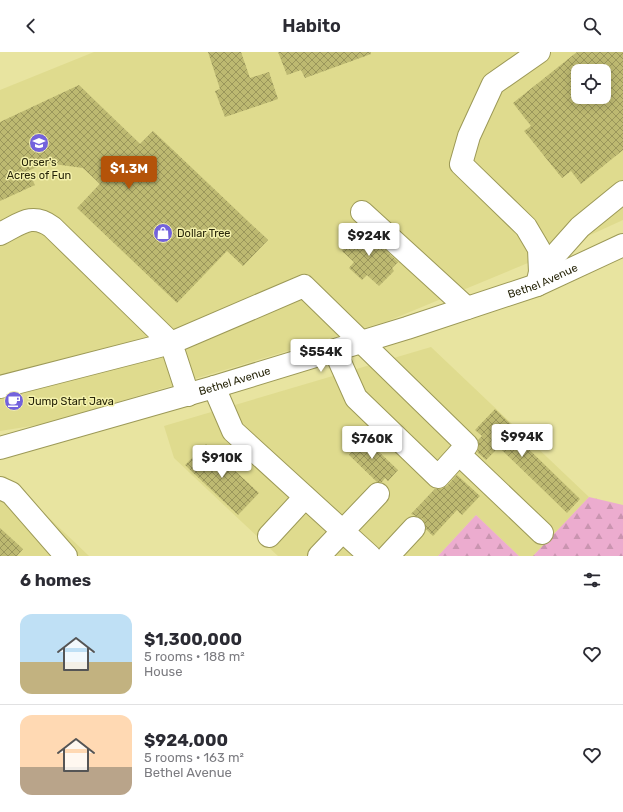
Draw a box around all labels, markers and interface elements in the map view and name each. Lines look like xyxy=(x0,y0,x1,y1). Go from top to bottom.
icon: back xyxy=(20,15,42,37)
text: Habito xyxy=(282,15,341,37)
icon: search xyxy=(581,15,603,37)
map controls xyxy=(571,64,611,104)
button: locate xyxy=(571,64,611,104)
school or university icon: Orser's Acres of Fun xyxy=(28,132,50,154)
place label: Orser's Acres of Fun xyxy=(7,156,71,182)
pin: $1.3M xyxy=(101,156,157,190)
text: $1.3M xyxy=(110,161,148,176)
shop icon: Dollar Tree xyxy=(152,222,174,244)
pin: $924K xyxy=(341,223,397,257)
place label: Dollar Tree xyxy=(177,227,231,240)
text: $924K xyxy=(348,228,390,243)
street label: Bethel Avenue xyxy=(506,261,580,301)
pin: $554K xyxy=(293,339,349,373)
text: $554K xyxy=(300,344,342,359)
street label: Bethel Avenue xyxy=(197,364,272,398)
cafe icon: Jump Start Java xyxy=(3,390,25,412)
place label: Jump Start Java xyxy=(28,395,114,408)
pin: $994K xyxy=(494,424,550,458)
pin: $760K xyxy=(344,426,400,460)
text: $994K xyxy=(501,429,543,444)
text: $760K xyxy=(351,431,393,446)
pin: $910K xyxy=(194,445,250,479)
text: $910K xyxy=(202,450,242,465)
icon: filters xyxy=(581,569,603,591)
text: 6 homes xyxy=(20,570,91,590)
text: $1,300,000 xyxy=(144,629,242,649)
icon: home xyxy=(52,630,100,678)
icon: heart xyxy=(581,643,603,665)
text: 5 rooms · 188 m² xyxy=(144,649,245,664)
text: House xyxy=(144,664,182,679)
text: $924,000 xyxy=(144,730,228,750)
icon: home xyxy=(52,731,100,779)
icon: heart xyxy=(581,744,603,766)
text: 5 rooms · 163 m² xyxy=(144,750,244,765)
text: Bethel Avenue xyxy=(144,765,232,780)

